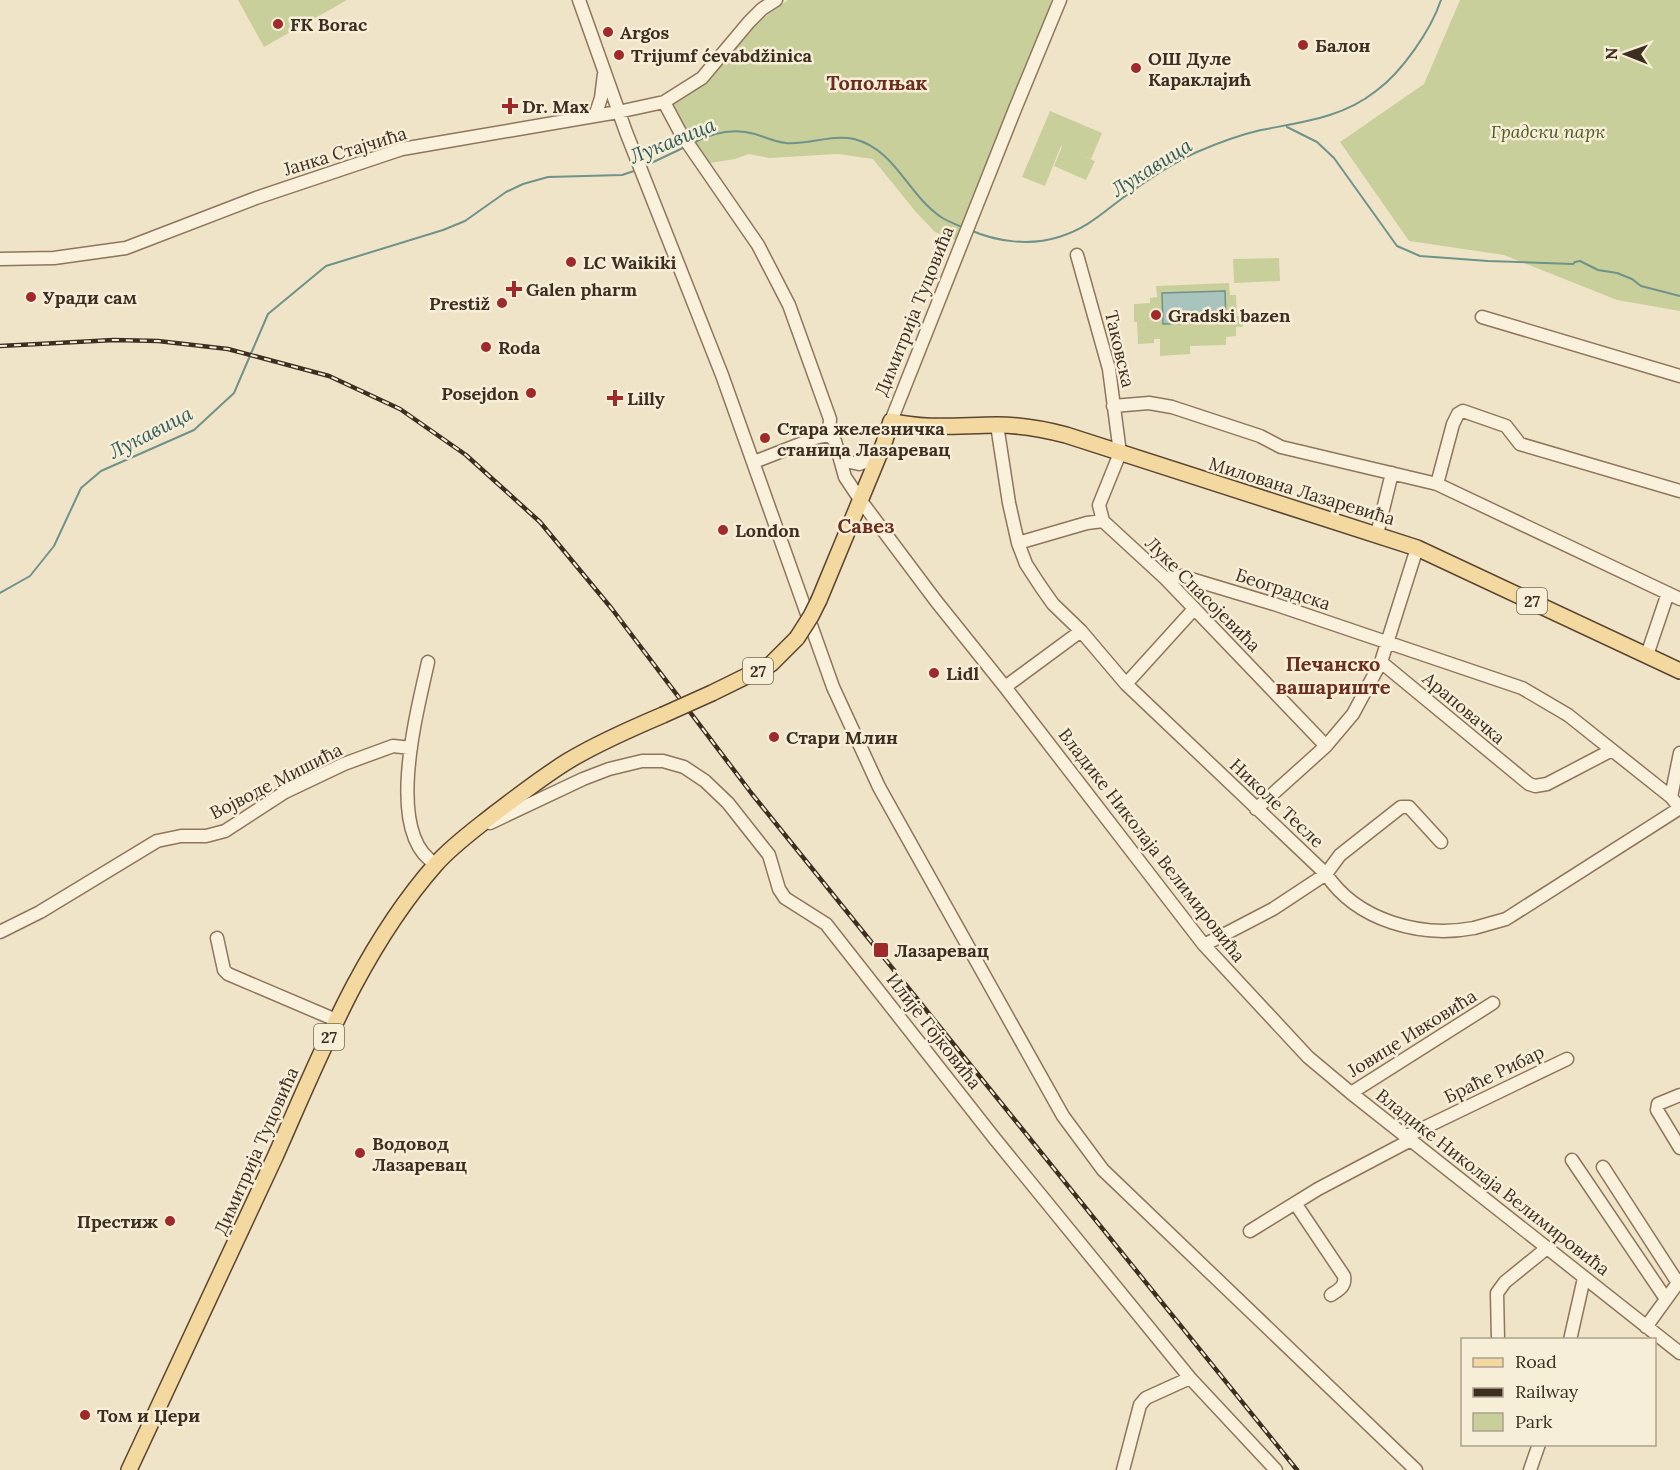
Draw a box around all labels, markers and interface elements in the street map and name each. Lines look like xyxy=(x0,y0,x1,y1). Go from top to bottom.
place label: FK Borac xyxy=(290,13,368,36)
marker: FK Borac xyxy=(271,17,285,31)
place label: Argos xyxy=(620,21,670,44)
north arrow xyxy=(1596,24,1656,84)
marker: Argos xyxy=(601,25,615,39)
place label: Балон xyxy=(1315,34,1371,57)
marker: Балон xyxy=(1296,38,1310,52)
place label: Trijumf ćevabdžinica xyxy=(631,44,813,67)
place label: ОШ Дуле Караклајић xyxy=(1148,47,1251,91)
text: N xyxy=(1601,47,1621,60)
marker: Trijumf ćevabdžinica xyxy=(612,48,626,62)
marker: ОШ Дуле Караклајић xyxy=(1129,61,1143,75)
district label: Тополњак xyxy=(827,70,928,95)
place label: Dr. Max xyxy=(522,95,589,118)
marker: Dr. Max xyxy=(503,99,517,113)
water label: Лукавица xyxy=(625,111,719,169)
park label: Градски парк xyxy=(1491,120,1605,143)
street label: Јанка Стајчића xyxy=(280,121,409,181)
water label: Лукавица xyxy=(1106,132,1196,202)
street label: Димитрија Туцовића xyxy=(869,223,959,399)
place label: LC Waikiki xyxy=(583,251,677,274)
marker: LC Waikiki xyxy=(564,255,578,269)
place label: Galen pharm xyxy=(526,278,638,301)
marker: Galen pharm xyxy=(507,282,521,296)
place label: Уради сам xyxy=(43,286,137,309)
marker: Уради сам xyxy=(24,290,38,304)
place label: Prestiž xyxy=(429,292,490,315)
marker: Prestiž xyxy=(495,296,509,310)
place label: Gradski bazen xyxy=(1168,304,1291,327)
street label: Таковска xyxy=(1100,308,1140,390)
marker: Gradski bazen xyxy=(1149,308,1163,322)
place label: Roda xyxy=(498,336,541,359)
marker: Roda xyxy=(479,340,493,354)
place label: Posejdon xyxy=(441,382,520,405)
marker: Posejdon xyxy=(524,386,538,400)
place label: Lilly xyxy=(627,387,665,410)
marker: Lilly xyxy=(608,391,622,405)
water label: Лукавица xyxy=(104,400,196,464)
place label: Стара железничка станица Лазаревац xyxy=(777,417,950,461)
marker: Стара железничка станица Лазаревац xyxy=(758,431,772,445)
street label: Милована Лазаревића xyxy=(1206,452,1398,530)
district label: Савез xyxy=(837,513,895,538)
place label: London xyxy=(735,519,800,542)
marker: London xyxy=(716,523,730,537)
street label: Луке Спасојевића xyxy=(1140,531,1266,657)
street label: Београдска xyxy=(1233,563,1333,615)
road number: 27 xyxy=(1517,588,1547,614)
district label: Печанско вашариште xyxy=(1275,651,1391,699)
road number: 27 xyxy=(743,658,773,684)
place label: Lidl xyxy=(946,662,979,685)
marker: Lidl xyxy=(927,666,941,680)
street label: Араповачка xyxy=(1417,666,1510,749)
street label: Владике Николаја Велимировића xyxy=(1054,723,1250,967)
place label: Стари Млин xyxy=(786,726,898,749)
marker: Стари Млин xyxy=(767,730,781,744)
street label: Војводе Мишића xyxy=(206,738,346,824)
street label: Николе Тесле xyxy=(1225,753,1329,853)
place label: Лазаревац xyxy=(894,939,989,962)
marker: Лазаревац xyxy=(872,941,890,959)
street label: Илије Гојковића xyxy=(881,968,987,1094)
street label: Јовице Ивковића xyxy=(1342,984,1481,1082)
road number: 27 xyxy=(314,1024,344,1050)
street label: Браће Рибар xyxy=(1440,1040,1548,1108)
street label: Димитрија Туцовића xyxy=(209,1064,303,1238)
street label: Владике Николаја Велимировића xyxy=(1371,1084,1615,1280)
place label: Водовод Лазаревац xyxy=(372,1132,467,1176)
marker: Водовод Лазаревац xyxy=(353,1146,367,1160)
place label: Престиж xyxy=(77,1210,158,1233)
marker: Престиж xyxy=(163,1214,177,1228)
legend xyxy=(1461,1338,1656,1446)
text: Road xyxy=(1515,1350,1557,1373)
text: Railway xyxy=(1515,1380,1579,1403)
place label: Том и Џери xyxy=(97,1404,200,1427)
marker: Том и Џери xyxy=(78,1408,92,1422)
text: Park xyxy=(1515,1410,1553,1433)

